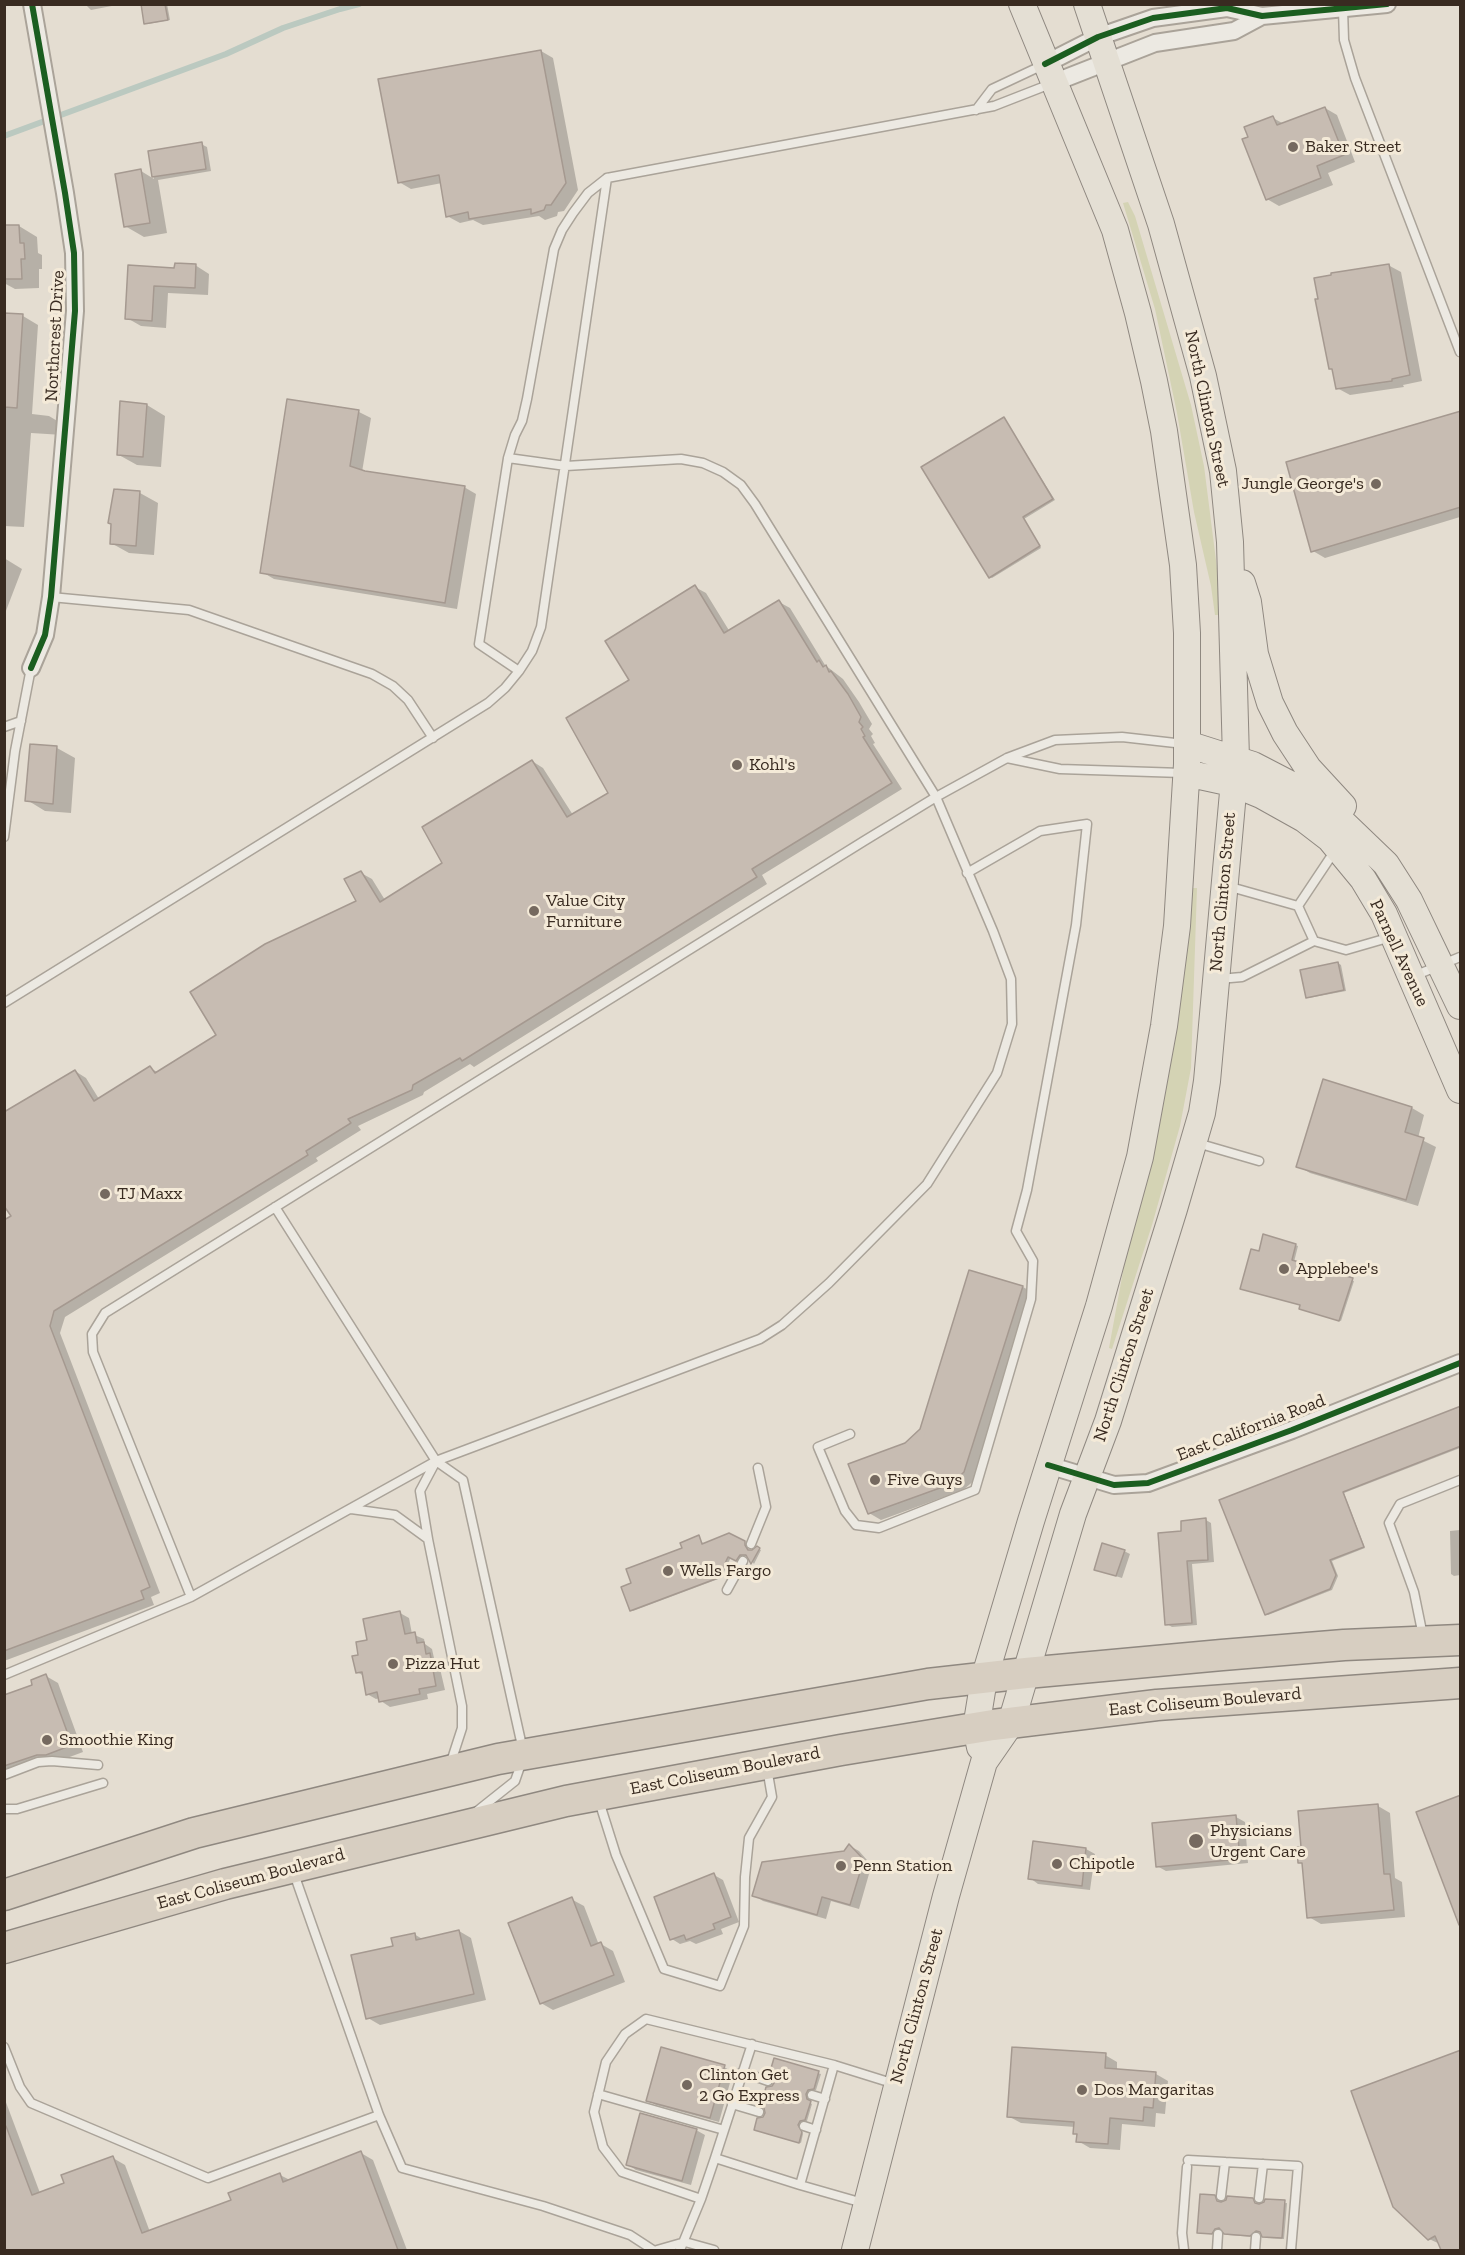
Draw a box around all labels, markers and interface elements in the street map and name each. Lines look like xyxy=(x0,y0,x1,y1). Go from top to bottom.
place label: Baker Street xyxy=(1305,136,1401,158)
marker: Baker Street xyxy=(1286,140,1300,154)
street label: Northcrest Drive xyxy=(41,270,69,402)
street label: North Clinton Street xyxy=(1180,328,1234,490)
place label: Jungle George's xyxy=(1241,473,1364,495)
marker: Jungle George's xyxy=(1369,477,1383,491)
place label: Kohl's xyxy=(749,754,795,776)
marker: Kohl's xyxy=(730,758,744,772)
street label: North Clinton Street xyxy=(1205,811,1241,973)
place label: Value City Furniture xyxy=(546,890,625,932)
street label: Parnell Avenue xyxy=(1365,896,1433,1010)
marker: Value City Furniture xyxy=(527,904,541,918)
place label: TJ Maxx xyxy=(117,1183,183,1205)
marker: TJ Maxx xyxy=(98,1187,112,1201)
place label: Applebee's xyxy=(1296,1258,1378,1280)
marker: Applebee's xyxy=(1277,1262,1291,1276)
street label: North Clinton Street xyxy=(1089,1286,1159,1444)
street label: East California Road xyxy=(1174,1390,1328,1466)
place label: Five Guys xyxy=(887,1469,962,1491)
marker: Five Guys xyxy=(868,1473,882,1487)
place label: Wells Fargo xyxy=(680,1560,771,1582)
marker: Wells Fargo xyxy=(661,1564,675,1578)
place label: Pizza Hut xyxy=(405,1653,480,1675)
marker: Pizza Hut xyxy=(386,1657,400,1671)
street label: East Coliseum Boulevard xyxy=(1108,1683,1302,1721)
place label: Smoothie King xyxy=(59,1729,174,1751)
marker: Smoothie King xyxy=(40,1733,54,1747)
street label: East Coliseum Boulevard xyxy=(628,1742,822,1800)
place label: Physicians Urgent Care xyxy=(1210,1820,1306,1862)
marker: Physicians Urgent Care xyxy=(1187,1832,1205,1850)
street label: East Coliseum Boulevard xyxy=(155,1844,347,1914)
place label: Chipotle xyxy=(1069,1853,1135,1875)
place label: Penn Station xyxy=(853,1855,952,1877)
marker: Chipotle xyxy=(1050,1857,1064,1871)
marker: Penn Station xyxy=(834,1859,848,1873)
street label: North Clinton Street xyxy=(886,1926,948,2086)
place label: Clinton Get 2 Go Express xyxy=(699,2064,800,2106)
marker: Clinton Get 2 Go Express xyxy=(680,2078,694,2092)
place label: Dos Margaritas xyxy=(1094,2079,1214,2101)
marker: Dos Margaritas xyxy=(1075,2083,1089,2097)

